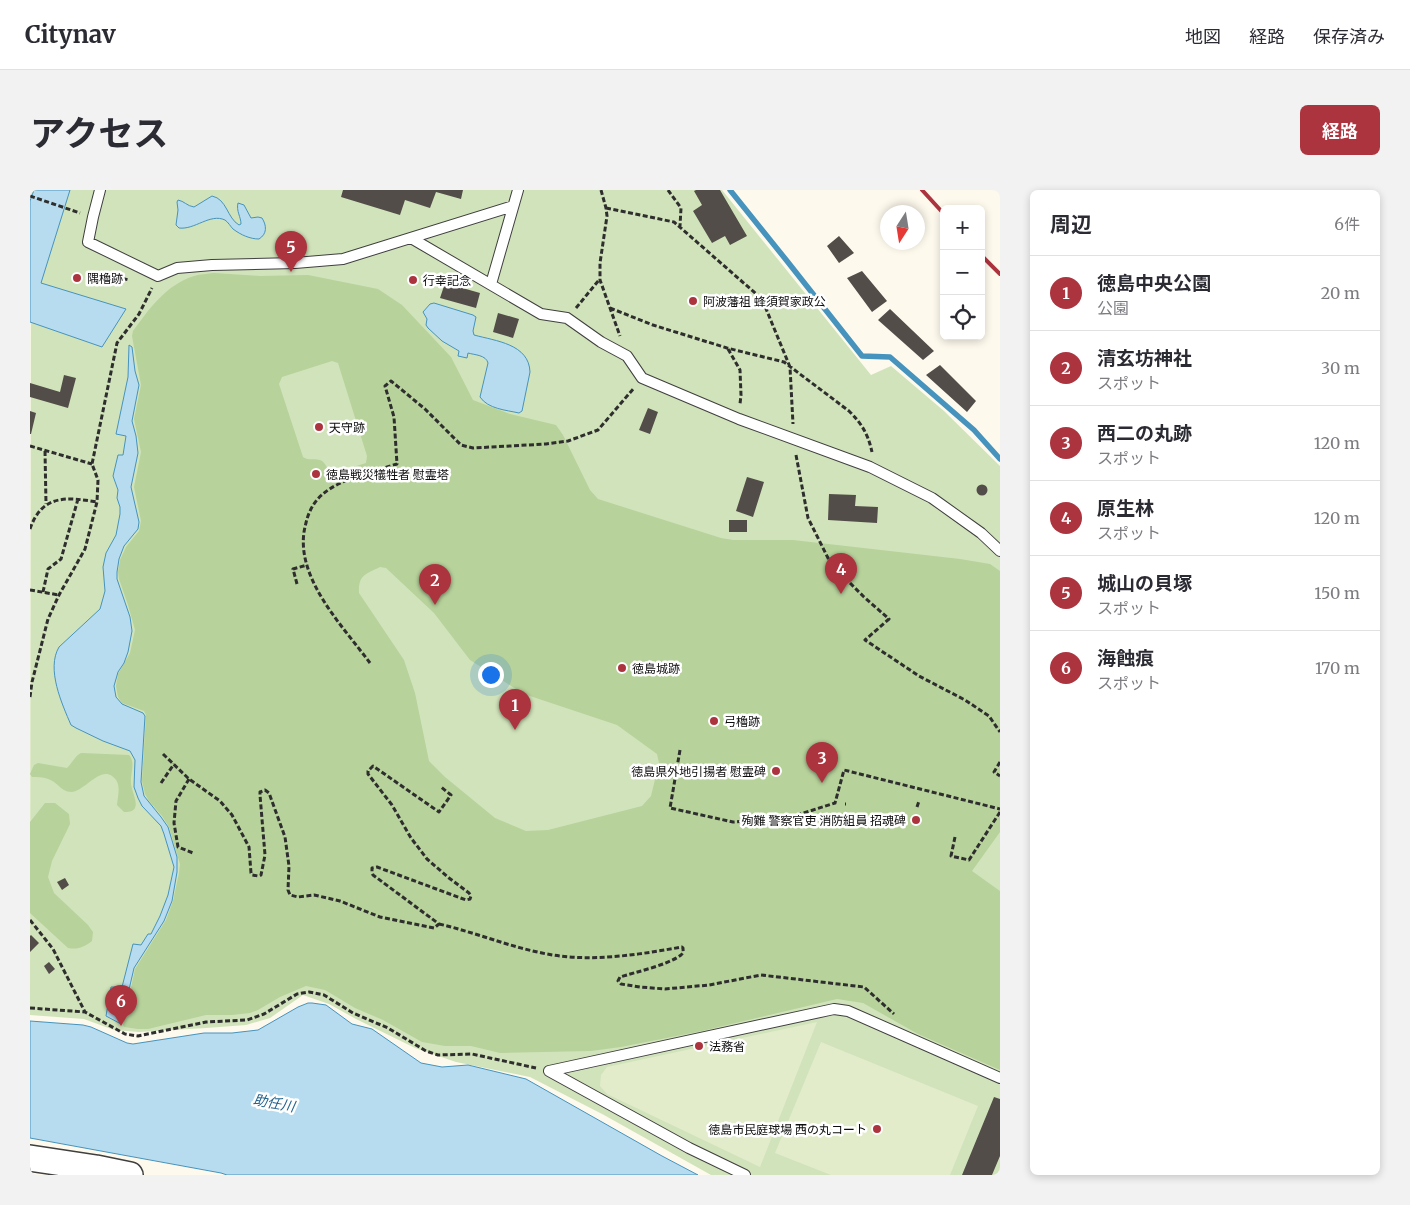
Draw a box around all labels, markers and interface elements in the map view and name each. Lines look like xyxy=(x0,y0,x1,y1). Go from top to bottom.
text: Citynav xyxy=(25,19,116,50)
text: 地図 xyxy=(1185,25,1221,48)
text: 経路 xyxy=(1249,25,1285,48)
text: 保存済み xyxy=(1313,25,1385,48)
button: 経路 xyxy=(1300,105,1380,155)
text: アクセス xyxy=(30,112,168,156)
north arrow xyxy=(880,205,925,250)
map controls xyxy=(940,205,985,340)
button: + xyxy=(940,205,985,250)
text: 周辺 xyxy=(1050,211,1092,238)
text: 6件 xyxy=(1334,214,1360,234)
pin: 5 xyxy=(275,231,307,272)
button: − xyxy=(940,250,985,295)
place label: 隅櫓跡 xyxy=(87,271,123,286)
text: 徳島中央公園 xyxy=(1097,271,1211,295)
marker: 隅櫓跡 xyxy=(71,272,83,284)
place label: 行幸記念 xyxy=(423,273,471,288)
marker: 行幸記念 xyxy=(407,274,419,286)
text: 1 xyxy=(1062,283,1070,303)
text: 20 m xyxy=(1321,283,1360,303)
place label: 阿波藩祖 蜂須賀家政公 xyxy=(703,294,826,309)
marker: 阿波藩祖 蜂須賀家政公 xyxy=(687,295,699,307)
button: locate xyxy=(940,295,985,340)
text: 公園 xyxy=(1097,298,1129,318)
text: 清玄坊神社 xyxy=(1097,346,1192,370)
text: 2 xyxy=(1061,358,1071,378)
text: 30 m xyxy=(1321,358,1360,378)
text: スポット xyxy=(1097,373,1161,393)
place label: 天守跡 xyxy=(329,420,365,435)
marker: 天守跡 xyxy=(313,421,325,433)
text: 西二の丸跡 xyxy=(1097,421,1192,445)
text: 3 xyxy=(1061,433,1071,453)
text: 120 m xyxy=(1314,433,1360,453)
text: スポット xyxy=(1097,448,1161,468)
place label: 徳島戦災犠牲者 慰霊塔 xyxy=(326,467,449,482)
marker: 徳島戦災犠牲者 慰霊塔 xyxy=(310,468,322,480)
text: 原生林 xyxy=(1097,496,1154,520)
text: 4 xyxy=(1061,508,1071,528)
text: 120 m xyxy=(1314,508,1360,528)
text: スポット xyxy=(1097,523,1161,543)
pin: 4 xyxy=(825,553,857,594)
pin: 2 xyxy=(419,564,451,605)
text: 城山の貝塚 xyxy=(1097,571,1192,595)
text: 5 xyxy=(1061,583,1071,603)
text: 150 m xyxy=(1314,583,1360,603)
text: スポット xyxy=(1097,598,1161,618)
text: 海蝕痕 xyxy=(1097,646,1154,670)
text: 6 xyxy=(1061,658,1071,678)
text: 170 m xyxy=(1315,658,1360,678)
place label: 徳島城跡 xyxy=(632,661,680,676)
your location xyxy=(478,662,504,688)
marker: 徳島城跡 xyxy=(616,662,628,674)
text: スポット xyxy=(1097,673,1161,693)
pin: 1 xyxy=(499,689,531,730)
place label: 弓櫓跡 xyxy=(724,714,760,729)
marker: 弓櫓跡 xyxy=(708,715,720,727)
pin: 3 xyxy=(806,742,838,783)
place label: 徳島県外地引揚者 慰霊碑 xyxy=(631,764,766,779)
marker: 徳島県外地引揚者 慰霊碑 xyxy=(770,765,782,777)
place label: 殉難 警察官吏 消防組員 招魂碑 xyxy=(741,813,906,828)
marker: 殉難 警察官吏 消防組員 招魂碑 xyxy=(910,814,922,826)
pin: 6 xyxy=(105,985,137,1026)
place label: 法務省 xyxy=(709,1039,745,1054)
marker: 法務省 xyxy=(693,1040,705,1052)
water label: 助任川 xyxy=(252,1090,298,1116)
place label: 徳島市民庭球場 西の丸コート xyxy=(708,1122,867,1137)
marker: 徳島市民庭球場 西の丸コート xyxy=(871,1123,883,1135)

